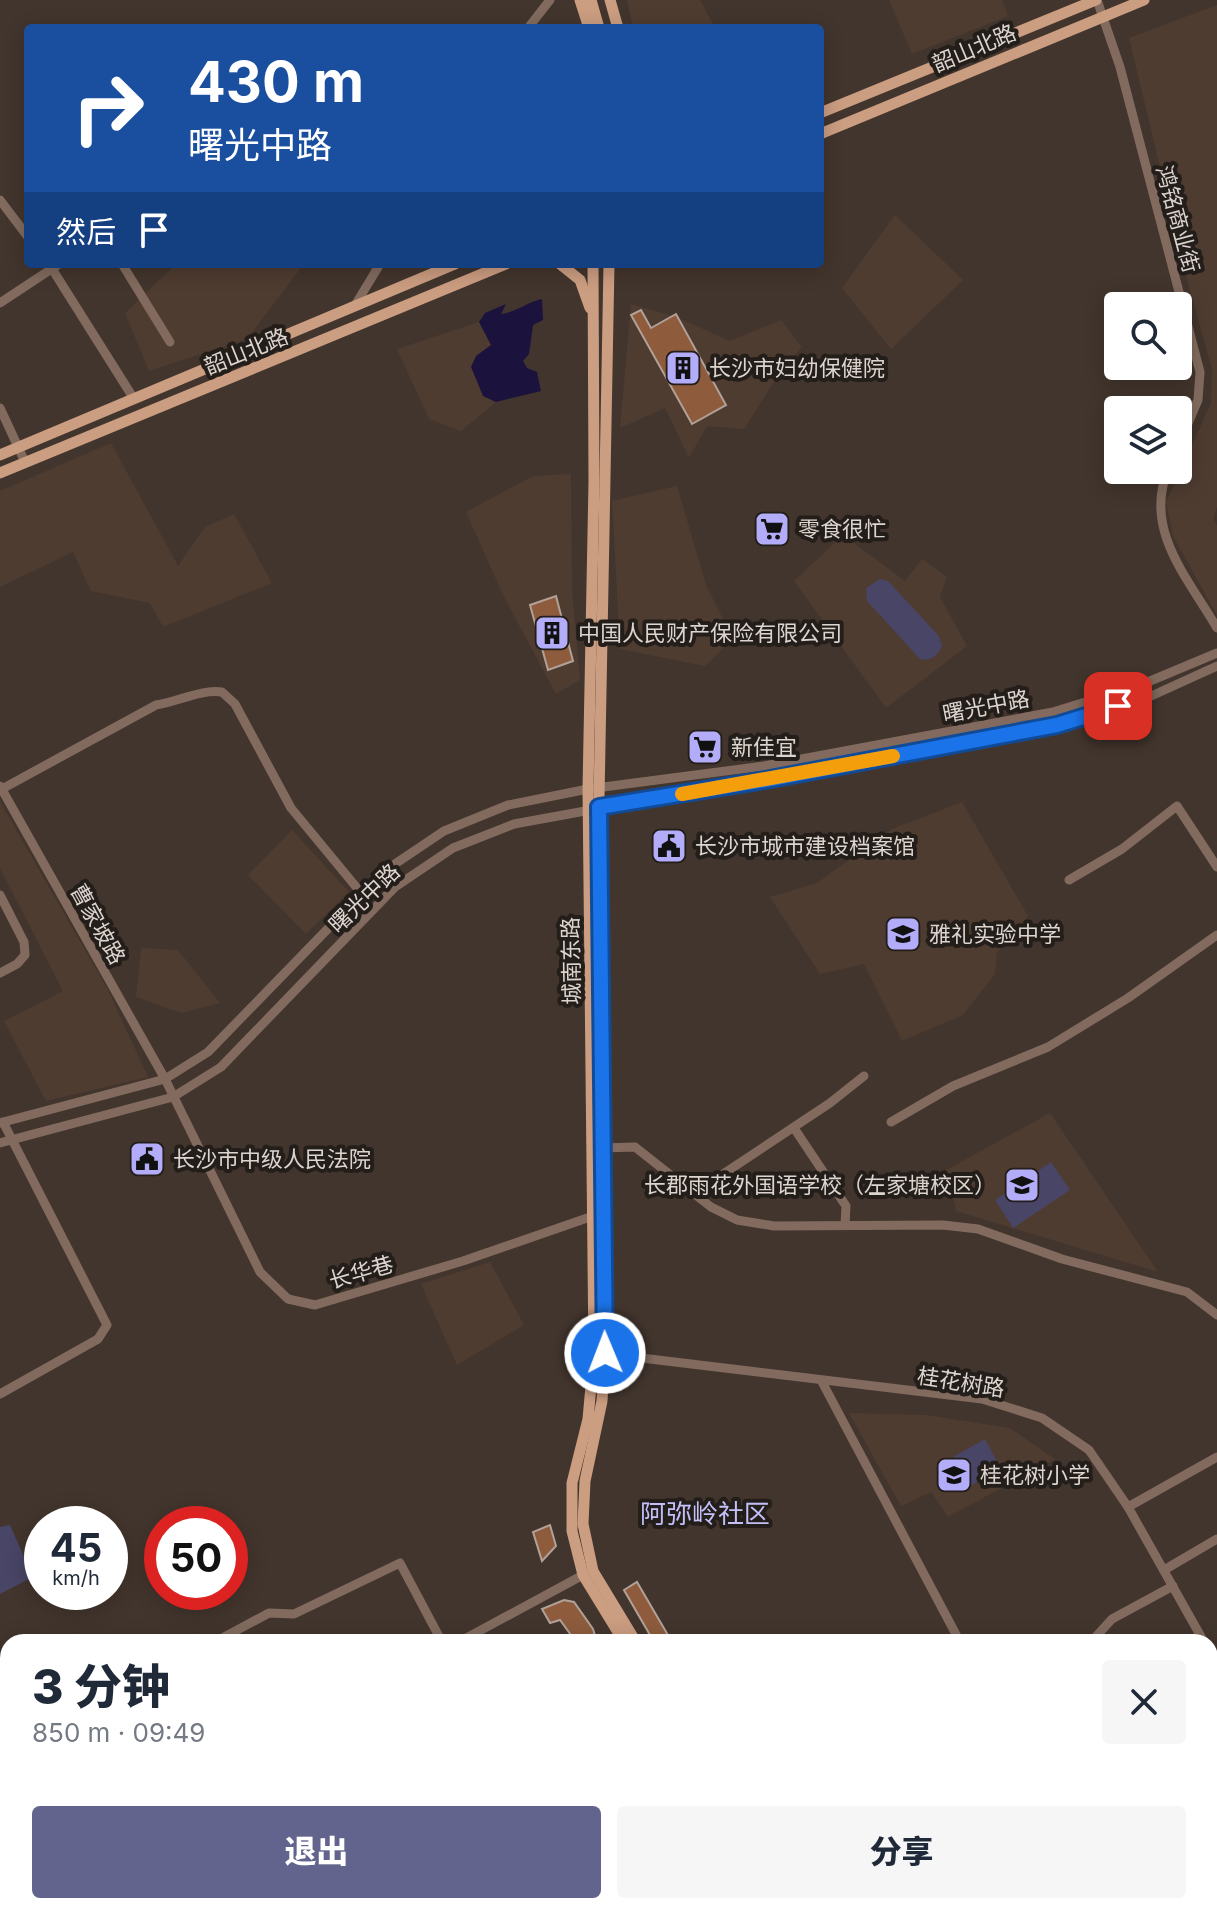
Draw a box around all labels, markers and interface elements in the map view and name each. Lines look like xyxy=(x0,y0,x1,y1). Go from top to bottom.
street label: 韶山北路 xyxy=(928,19,1020,77)
text: 430 m xyxy=(188,48,364,116)
icon: right xyxy=(56,56,160,160)
text: 曙光中路 xyxy=(188,123,332,167)
street label: 鸿铭商业街 xyxy=(1151,163,1205,275)
icon: arrive xyxy=(132,208,176,252)
text: 然后 xyxy=(56,214,116,250)
map controls xyxy=(1104,292,1192,484)
button: search xyxy=(1104,292,1192,380)
street label: 韶山北路 xyxy=(200,322,292,380)
building icon: 长沙市妇幼保健院 xyxy=(664,349,702,387)
place label: 长沙市妇幼保健院 xyxy=(709,355,885,381)
button: layers xyxy=(1104,396,1192,484)
supermarket icon: 零食很忙 xyxy=(753,510,791,548)
place label: 零食很忙 xyxy=(798,516,886,542)
building icon: 中国人民财产保险有限公司 xyxy=(533,614,571,652)
place label: 中国人民财产保险有限公司 xyxy=(578,620,842,646)
pin xyxy=(1084,672,1152,740)
icon: arrive xyxy=(1096,684,1140,728)
street label: 曙光中路 xyxy=(940,685,1032,727)
supermarket icon: 新佳宜 xyxy=(686,728,724,766)
place label: 新佳宜 xyxy=(731,734,797,760)
public building icon: 长沙市城市建设档案馆 xyxy=(650,827,688,865)
place label: 长沙市城市建设档案馆 xyxy=(695,833,915,859)
street label: 曙光中路 xyxy=(323,858,405,938)
street label: 曹家坡路 xyxy=(65,879,131,969)
school or university icon: 雅礼实验中学 xyxy=(884,915,922,953)
street label: 城南东路 xyxy=(557,917,585,1005)
place label: 雅礼实验中学 xyxy=(929,921,1061,947)
public building icon: 长沙市中级人民法院 xyxy=(128,1140,166,1178)
place label: 长沙市中级人民法院 xyxy=(173,1146,371,1172)
school or university icon: 长郡雨花外国语学校（左家塘校区） xyxy=(1003,1166,1041,1204)
place label: 长郡雨花外国语学校（左家塘校区） xyxy=(644,1172,996,1198)
street label: 长华巷 xyxy=(326,1250,396,1294)
position arrow xyxy=(563,1311,647,1395)
street label: 桂花树路 xyxy=(916,1362,1006,1402)
school or university icon: 桂花树小学 xyxy=(935,1456,973,1494)
place label: 桂花树小学 xyxy=(980,1462,1090,1488)
district label: 阿弥岭社区 xyxy=(640,1498,770,1529)
speed limit sign: 50 xyxy=(144,1506,248,1610)
text: 45 xyxy=(50,1523,102,1572)
text: km/h xyxy=(52,1566,100,1590)
text: 3 分钟 xyxy=(32,1657,170,1716)
button: close xyxy=(1102,1660,1186,1744)
text: 850 m · 09:49 xyxy=(32,1717,205,1748)
button: 退出 xyxy=(32,1806,601,1898)
button: 分享 xyxy=(617,1806,1186,1898)

